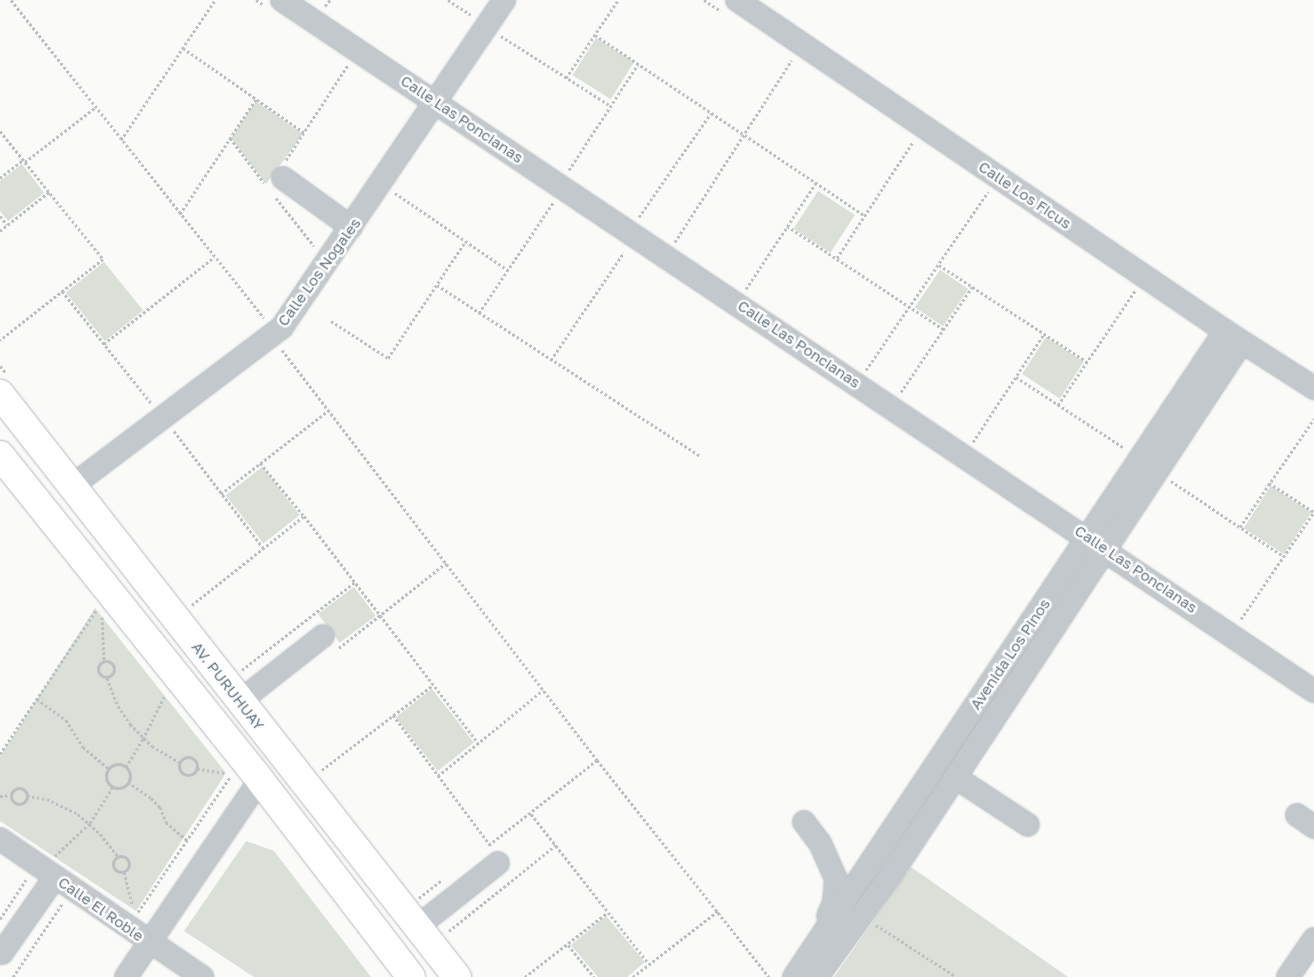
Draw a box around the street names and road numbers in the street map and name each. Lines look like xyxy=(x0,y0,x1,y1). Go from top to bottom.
street label: Calle Las Poncianas xyxy=(397,71,527,167)
street label: Calle Los Ficus xyxy=(975,157,1075,233)
street label: Calle Los Nogales xyxy=(274,214,364,330)
street label: Calle Las Poncianas xyxy=(734,296,864,392)
street label: Calle Las Poncianas xyxy=(1071,521,1201,617)
street label: Avenida Los Pinos xyxy=(966,595,1054,713)
street label: AV. PURUHUAY xyxy=(188,638,268,734)
street label: Calle El Roble xyxy=(55,873,147,945)

